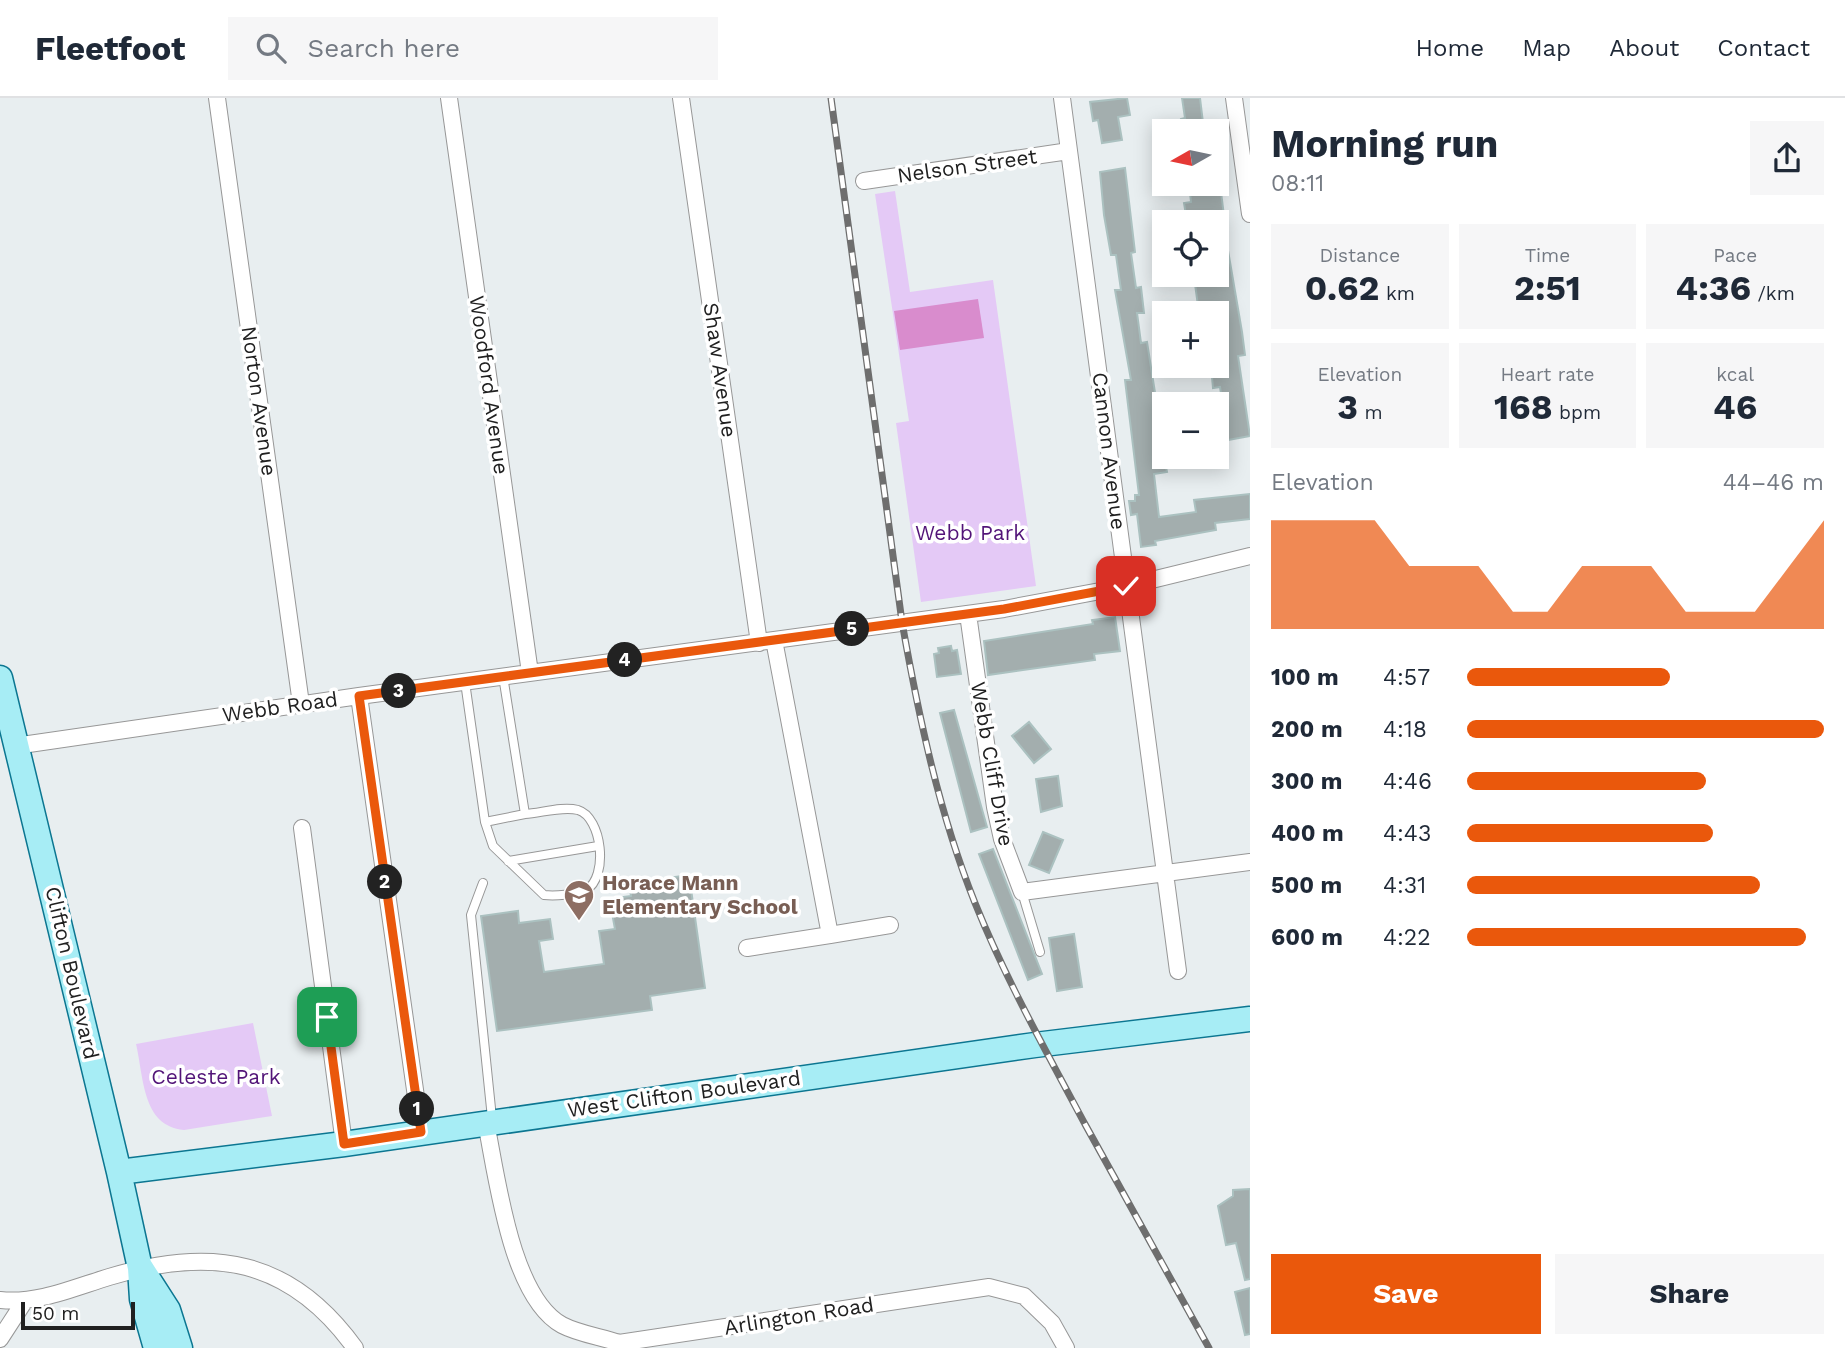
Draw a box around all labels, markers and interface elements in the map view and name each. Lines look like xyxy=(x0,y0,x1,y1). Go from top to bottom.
search box xyxy=(228,17,718,80)
text: Fleetfoot xyxy=(35,29,186,68)
icon: search xyxy=(252,29,290,67)
text: Search here xyxy=(308,33,460,63)
text: Home xyxy=(1416,34,1484,62)
text: Map xyxy=(1522,34,1571,62)
text: About xyxy=(1609,34,1679,62)
text: Contact xyxy=(1717,34,1810,62)
north arrow xyxy=(1152,119,1228,196)
map controls xyxy=(1152,119,1229,469)
button: share xyxy=(1750,121,1824,195)
text: Morning run xyxy=(1271,122,1498,166)
street label: Nelson Street xyxy=(895,143,1039,188)
text: 08:11 xyxy=(1271,170,1324,197)
button: locate xyxy=(1152,210,1229,287)
text: Distance xyxy=(1319,244,1400,267)
text: Time xyxy=(1525,244,1570,267)
text: Pace xyxy=(1713,244,1757,267)
text: 0.62 xyxy=(1305,267,1379,309)
text: 2:51 xyxy=(1514,267,1581,309)
text: 4:36 xyxy=(1676,267,1751,309)
text: km xyxy=(1379,282,1415,305)
text: /km xyxy=(1751,282,1795,305)
street label: Woodford Avenue xyxy=(465,294,514,476)
street label: Shaw Avenue xyxy=(699,301,742,439)
button: + xyxy=(1152,301,1229,378)
street label: Norton Avenue xyxy=(237,325,282,477)
text: Elevation xyxy=(1317,363,1402,386)
text: Heart rate xyxy=(1501,363,1594,386)
text: kcal xyxy=(1716,363,1754,386)
street label: Cannon Avenue xyxy=(1087,371,1132,531)
text: 3 xyxy=(1337,386,1358,428)
text: 168 xyxy=(1494,386,1553,428)
text: 46 xyxy=(1713,386,1757,428)
button: − xyxy=(1152,392,1229,469)
text: m xyxy=(1358,401,1383,424)
text: bpm xyxy=(1553,401,1601,424)
text: Elevation xyxy=(1271,469,1374,496)
text: 44–46 m xyxy=(1723,469,1824,496)
park label: Webb Park xyxy=(915,520,1025,545)
pin xyxy=(1096,556,1156,616)
icon: check xyxy=(1107,567,1145,605)
pin: 5 xyxy=(834,612,870,646)
text: 5 xyxy=(846,617,857,640)
pin: 4 xyxy=(608,642,642,678)
text: 4 xyxy=(618,648,631,671)
text: 100 m xyxy=(1271,664,1339,691)
text: 4:57 xyxy=(1383,664,1430,691)
pin: 3 xyxy=(382,674,416,708)
text: 3 xyxy=(393,679,404,702)
street label: Webb Cliff Drive xyxy=(966,680,1019,848)
street label: Webb Road xyxy=(221,686,339,727)
text: 200 m xyxy=(1271,716,1343,743)
text: 4:18 xyxy=(1383,716,1427,743)
text: 300 m xyxy=(1271,768,1342,795)
text: 4:46 xyxy=(1383,768,1432,795)
text: 400 m xyxy=(1271,820,1344,847)
text: 4:43 xyxy=(1383,820,1431,847)
pin: 2 xyxy=(368,864,402,900)
text: 2 xyxy=(379,870,390,893)
place label: Horace Mann Elementary School xyxy=(602,870,798,919)
text: 500 m xyxy=(1271,872,1342,899)
text: 4:31 xyxy=(1383,872,1426,899)
school or university icon: Horace Mann Elementary School xyxy=(562,878,596,922)
street label: Clifton Boulevard xyxy=(40,884,105,1062)
text: 600 m xyxy=(1271,924,1343,951)
text: 4:22 xyxy=(1383,924,1431,951)
pin xyxy=(297,987,357,1047)
icon: arrive xyxy=(308,998,346,1036)
park label: Celeste Park xyxy=(151,1064,281,1089)
street label: West Clifton Boulevard xyxy=(566,1065,802,1122)
pin: 1 xyxy=(400,1091,434,1126)
text: 1 xyxy=(412,1097,421,1120)
button: Save xyxy=(1271,1254,1541,1334)
button: Share xyxy=(1555,1254,1824,1334)
street label: Arlington Road xyxy=(722,1291,876,1340)
scale bar xyxy=(21,1299,135,1331)
text: 50 m xyxy=(32,1302,79,1325)

